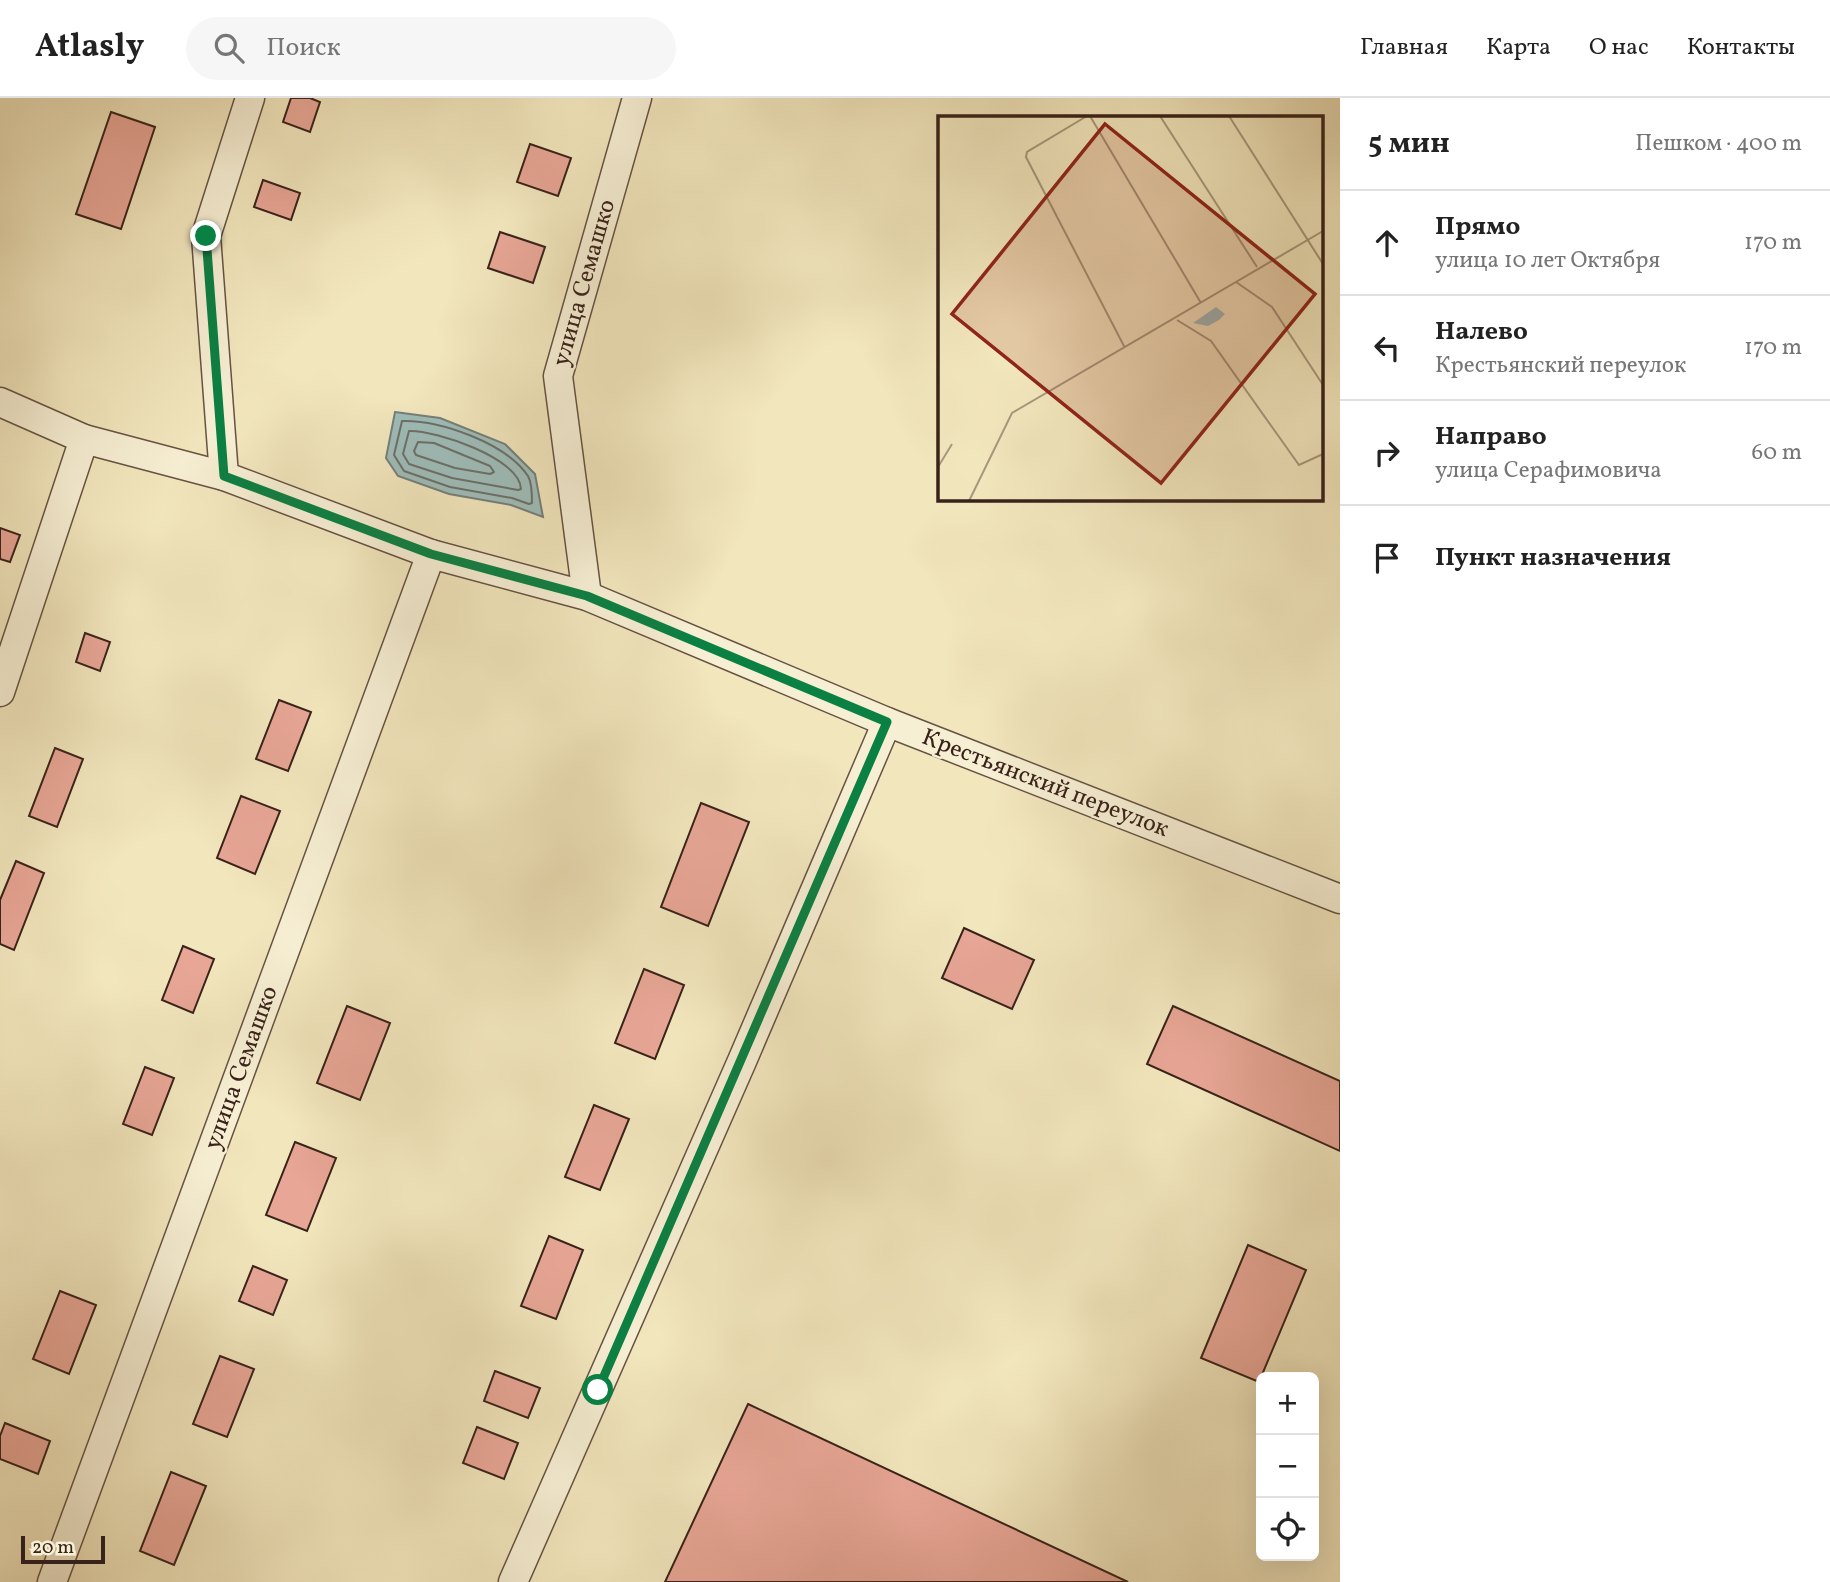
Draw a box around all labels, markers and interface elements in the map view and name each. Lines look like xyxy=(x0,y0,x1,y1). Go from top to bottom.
search box xyxy=(186,17,676,80)
text: Atlasly xyxy=(35,25,144,71)
icon: search xyxy=(210,29,248,67)
text: Поиск xyxy=(266,30,341,66)
text: Главная xyxy=(1360,31,1448,65)
text: Карта xyxy=(1486,31,1551,65)
text: О нас xyxy=(1589,31,1649,65)
text: Контакты xyxy=(1687,31,1795,65)
inset map xyxy=(938,116,1322,500)
text: 5 мин xyxy=(1368,123,1450,165)
text: Пешком · 400 m xyxy=(1635,128,1802,160)
street label: улица Семашко xyxy=(545,196,625,370)
text: Прямо xyxy=(1435,209,1520,245)
route end xyxy=(190,220,221,251)
icon: ahead xyxy=(1368,224,1406,262)
text: 170 m xyxy=(1744,227,1802,259)
text: улица 10 лет Октября xyxy=(1435,245,1660,277)
text: Налево xyxy=(1435,314,1528,350)
icon: left xyxy=(1368,329,1406,367)
text: 170 m xyxy=(1744,332,1802,364)
text: Крестьянский переулок xyxy=(1435,350,1686,382)
text: Направо xyxy=(1435,419,1547,455)
icon: right xyxy=(1368,434,1406,472)
text: 60 m xyxy=(1752,437,1802,469)
text: улица Серафимовича xyxy=(1435,455,1662,487)
icon: arrive xyxy=(1368,539,1406,577)
text: Пункт назначения xyxy=(1435,540,1671,576)
street label: Крестьянский переулок xyxy=(916,721,1174,847)
street label: улица Семашко xyxy=(197,981,287,1155)
map controls xyxy=(1256,1372,1319,1561)
button: + xyxy=(1256,1372,1319,1435)
route start xyxy=(582,1374,613,1405)
button: − xyxy=(1256,1435,1319,1498)
button: locate xyxy=(1256,1498,1319,1561)
scale bar xyxy=(21,1533,105,1565)
text: 20 m xyxy=(32,1535,74,1561)

